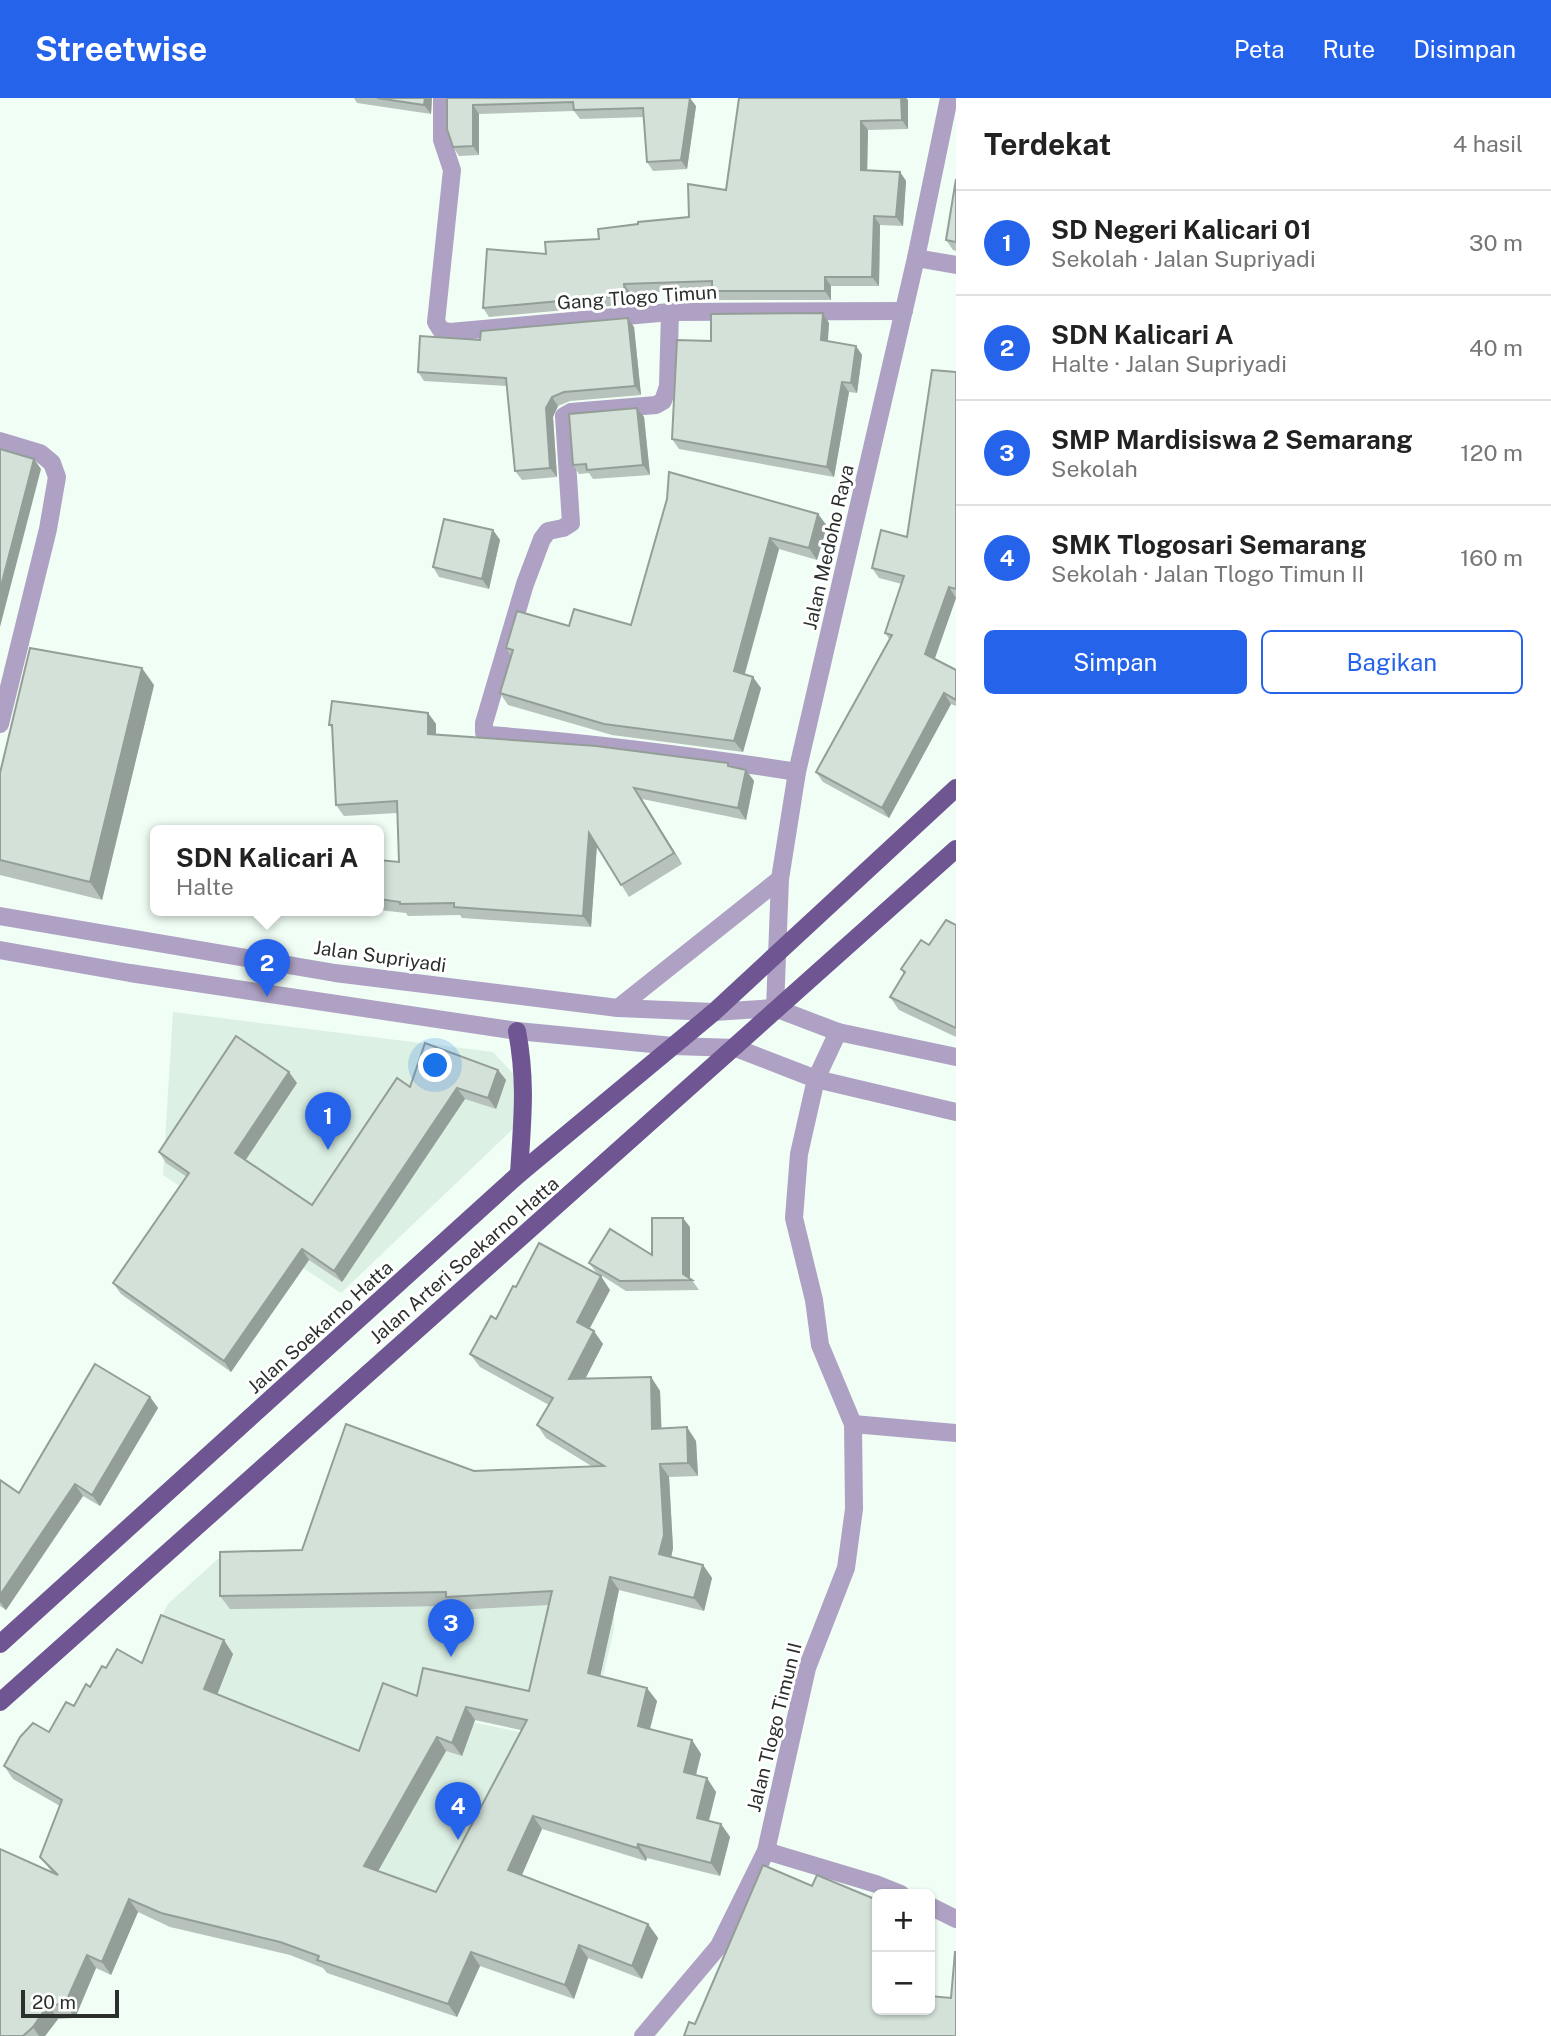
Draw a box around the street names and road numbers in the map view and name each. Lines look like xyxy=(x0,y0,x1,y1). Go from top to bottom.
street label: Gang Tlogo Timun xyxy=(556,280,718,314)
street label: Jalan Medoho Raya xyxy=(798,462,858,632)
street label: Jalan Supriyadi xyxy=(312,936,448,976)
street label: Jalan Arteri Soekarno Hatta xyxy=(365,1172,563,1348)
street label: Jalan Soekarno Hatta xyxy=(243,1256,397,1398)
street label: Jalan Tlogo Timun II xyxy=(742,1640,806,1814)

